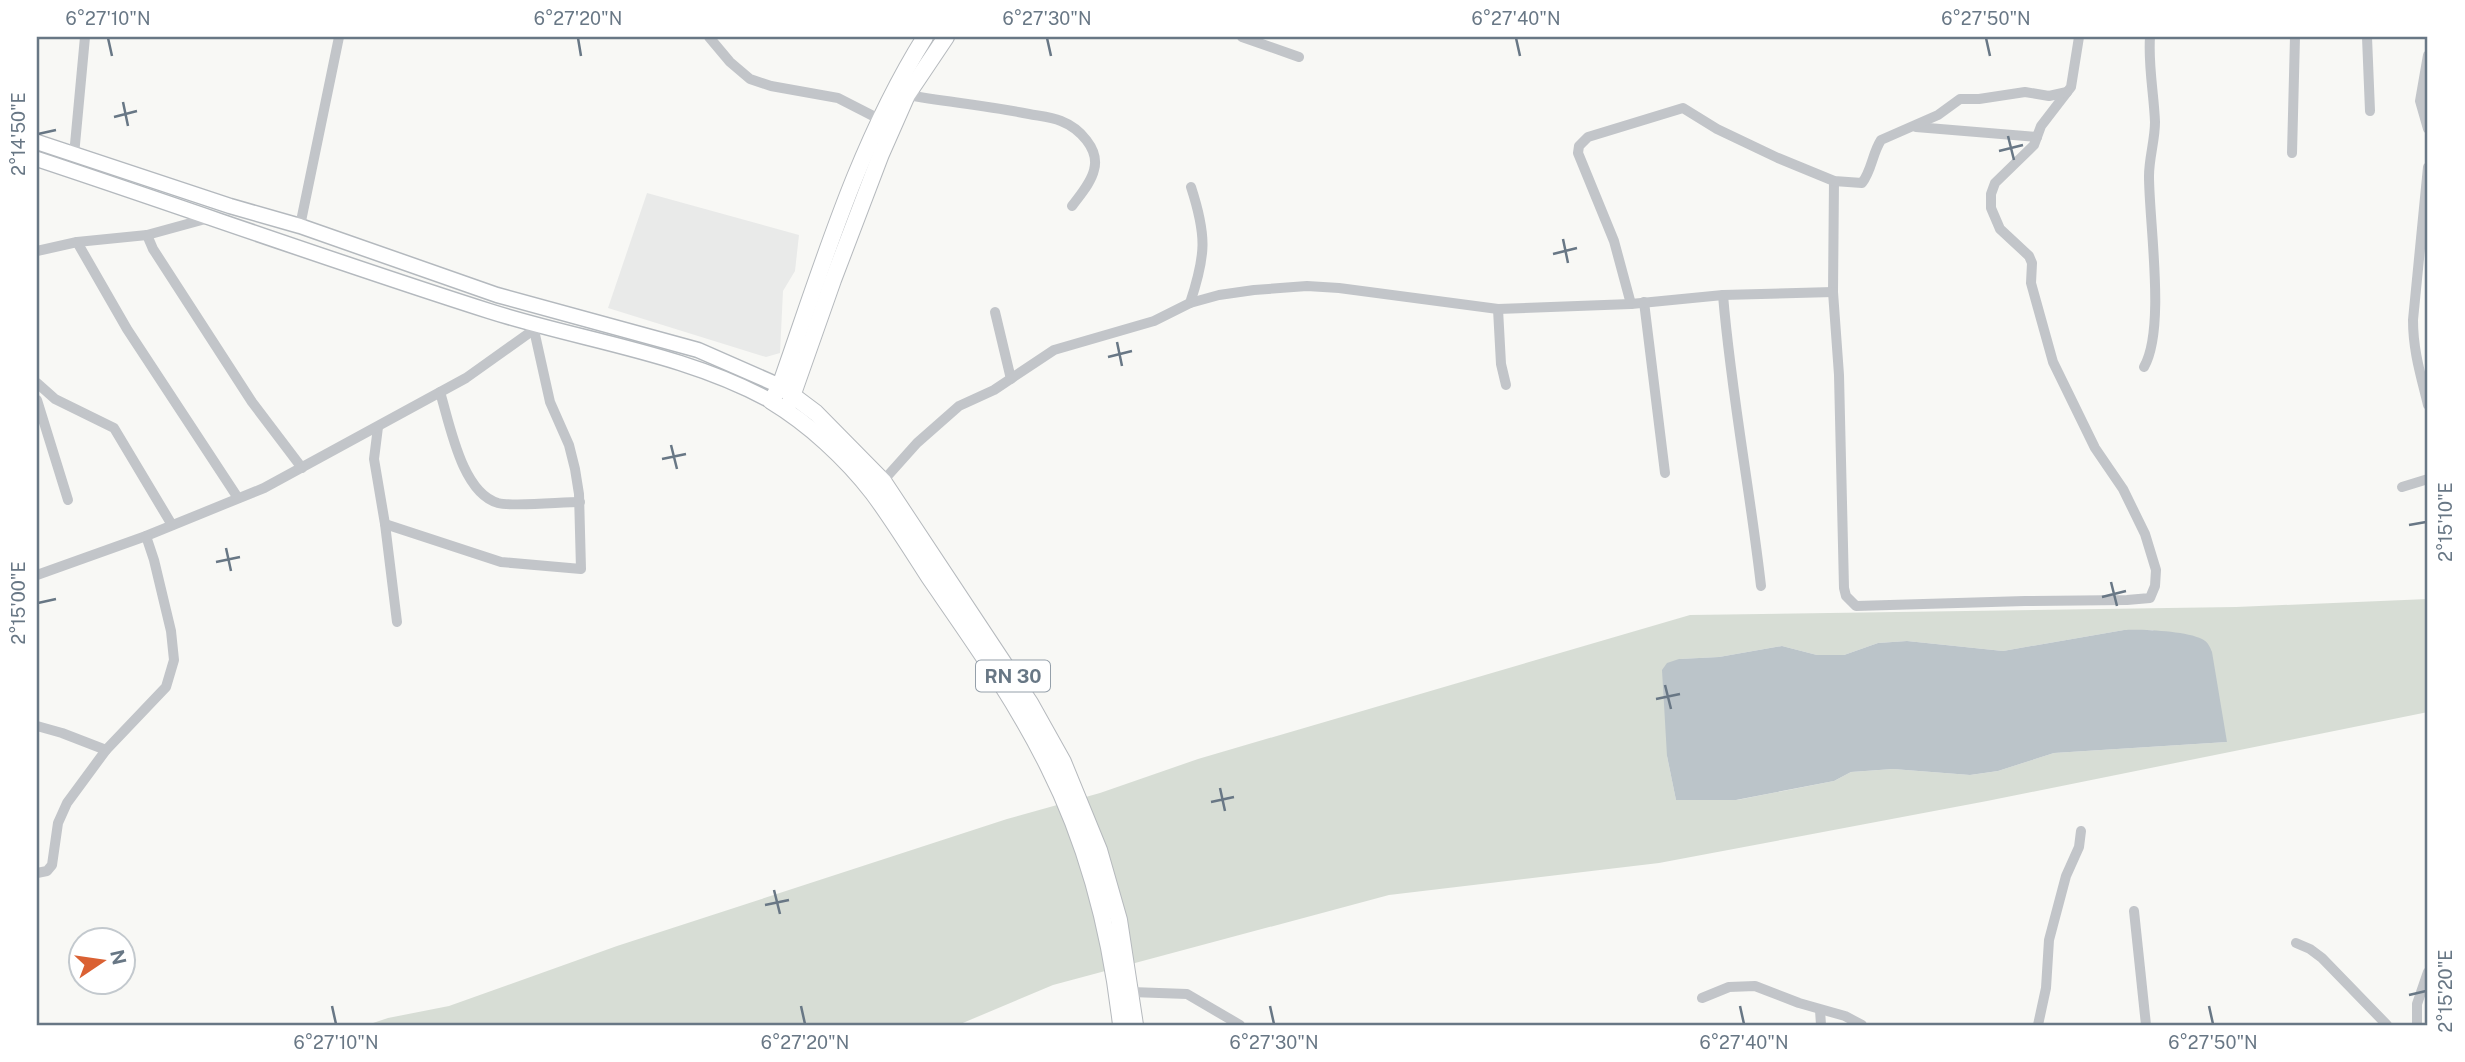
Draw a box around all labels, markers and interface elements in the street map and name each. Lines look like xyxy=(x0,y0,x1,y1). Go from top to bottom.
text: 6°27'10"N xyxy=(65,8,151,29)
text: 6°27'20"N xyxy=(534,8,622,29)
text: 6°27'30"N xyxy=(1002,8,1092,29)
text: 6°27'40"N xyxy=(1471,8,1561,29)
text: 6°27'50"N xyxy=(1941,8,2031,29)
text: 2°14'50"E xyxy=(8,92,29,176)
text: 2°15'10"E xyxy=(2435,482,2456,562)
text: 2°15'00"E xyxy=(8,561,29,645)
road number: RN 30 xyxy=(976,660,1050,692)
north arrow xyxy=(66,926,136,996)
text: N xyxy=(106,947,131,967)
text: 2°15'20"E xyxy=(2435,950,2456,1032)
text: 6°27'10"N xyxy=(293,1032,379,1053)
text: 6°27'20"N xyxy=(761,1032,849,1053)
text: 6°27'30"N xyxy=(1229,1032,1319,1053)
text: 6°27'40"N xyxy=(1699,1032,1789,1053)
text: 6°27'50"N xyxy=(2168,1032,2258,1053)

